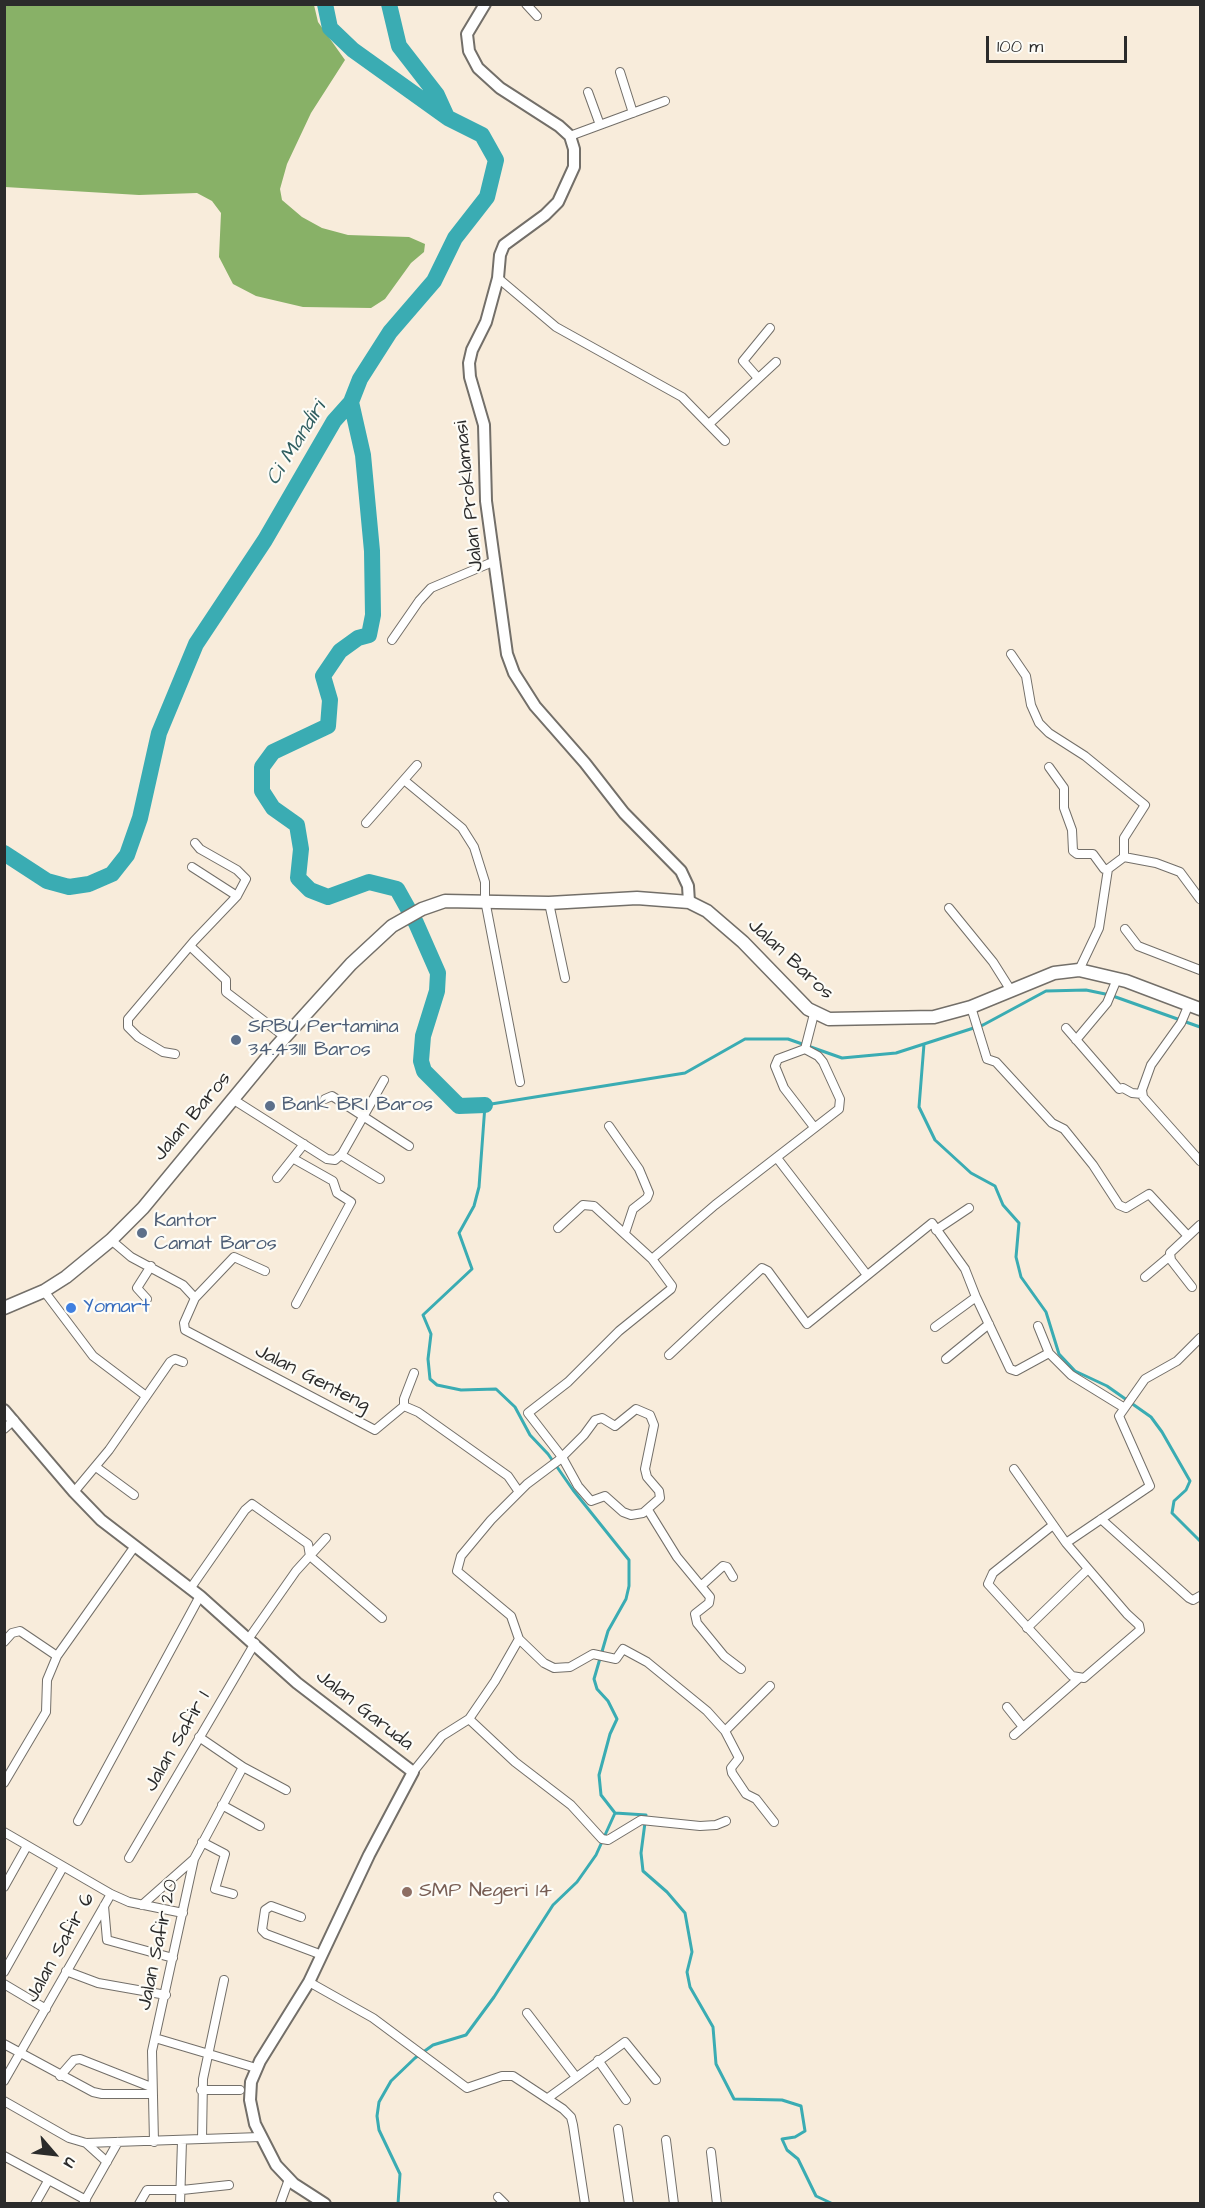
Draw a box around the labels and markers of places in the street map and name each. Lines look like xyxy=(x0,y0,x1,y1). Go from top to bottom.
place label: SPBU Pertamina 34.43111 Baros xyxy=(248,1016,399,1063)
marker: SPBU Pertamina 34.43111 Baros xyxy=(229,1033,243,1047)
place label: Bank BRI Baros xyxy=(282,1094,433,1118)
marker: Bank BRI Baros xyxy=(263,1099,277,1113)
place label: Kantor Camat Baros xyxy=(154,1210,277,1257)
marker: Kantor Camat Baros xyxy=(135,1226,149,1240)
place label: Yomart xyxy=(83,1296,150,1320)
marker: Yomart xyxy=(64,1301,78,1315)
place label: SMP Negeri 14 xyxy=(419,1880,552,1904)
marker: SMP Negeri 14 xyxy=(400,1885,414,1899)

